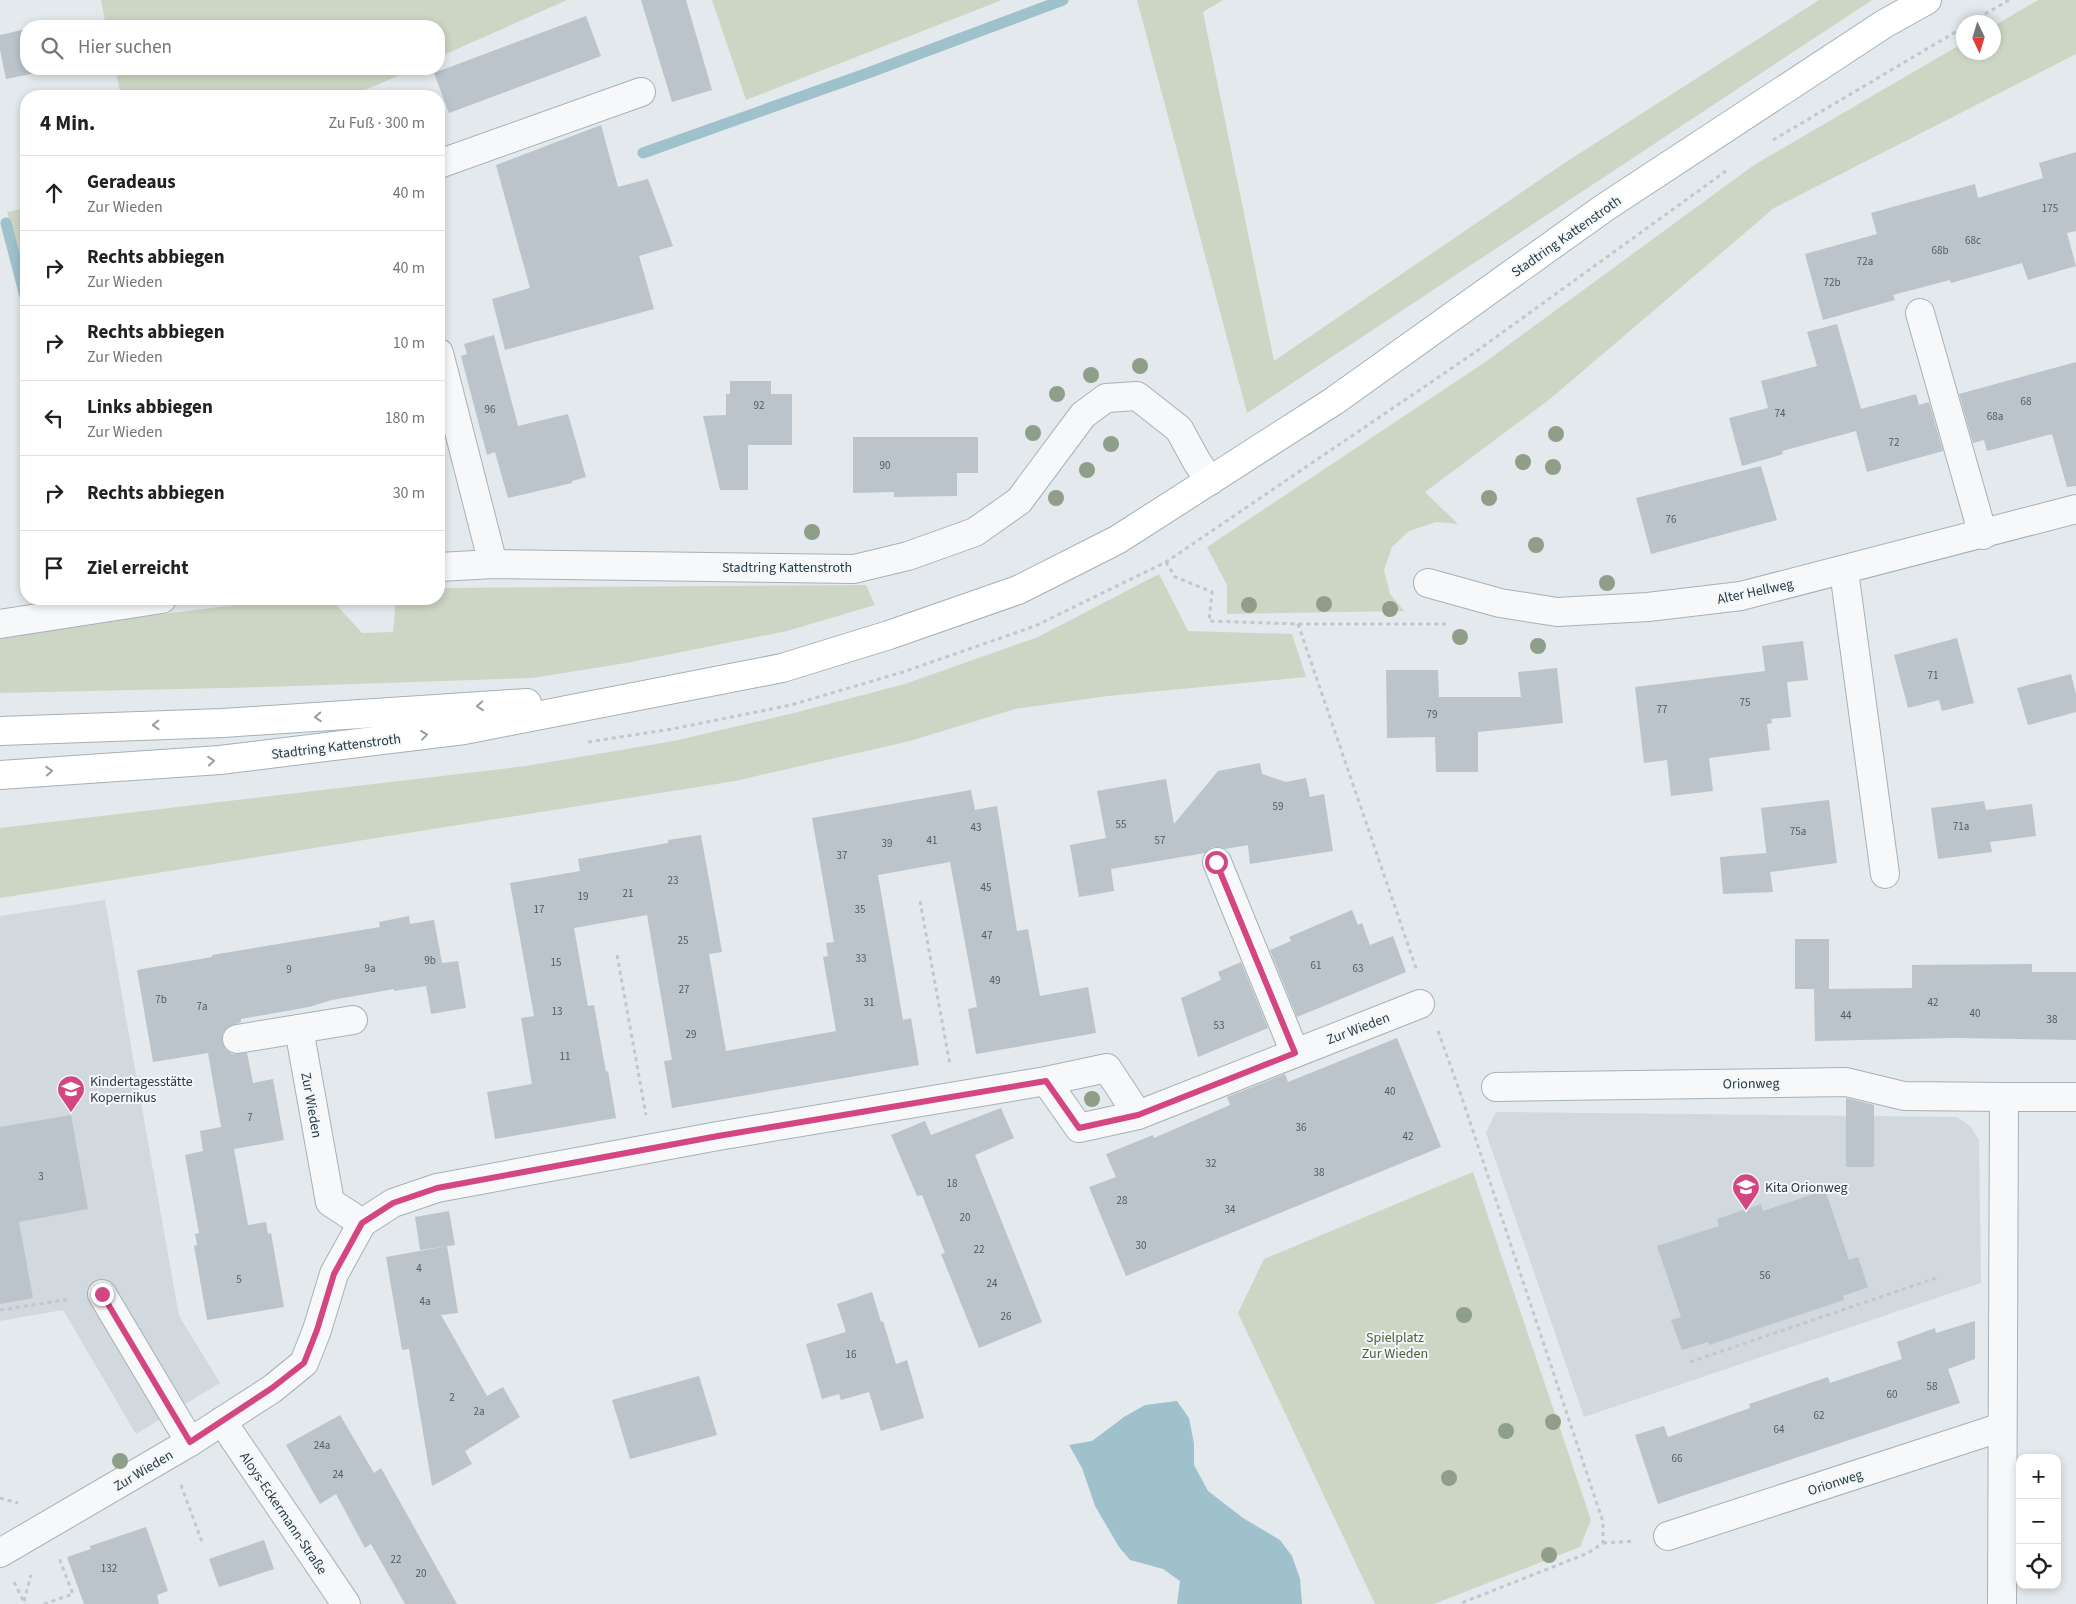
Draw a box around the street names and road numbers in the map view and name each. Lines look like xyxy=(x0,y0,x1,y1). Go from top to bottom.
street label: Stadtring Kattenstroth xyxy=(1507,191,1626,282)
street label: Stadtring Kattenstroth xyxy=(722,558,852,578)
street label: Alter Hellweg xyxy=(1715,574,1795,610)
street label: Stadtring Kattenstroth xyxy=(270,729,402,765)
street label: Zur Wieden xyxy=(1324,1008,1393,1050)
street label: Zur Wieden xyxy=(295,1071,327,1140)
street label: Orionweg xyxy=(1722,1074,1780,1094)
street label: Zur Wieden xyxy=(110,1445,177,1496)
street label: Aloys-Eckermann-Straße xyxy=(235,1448,332,1579)
street label: Orionweg xyxy=(1805,1465,1865,1501)

